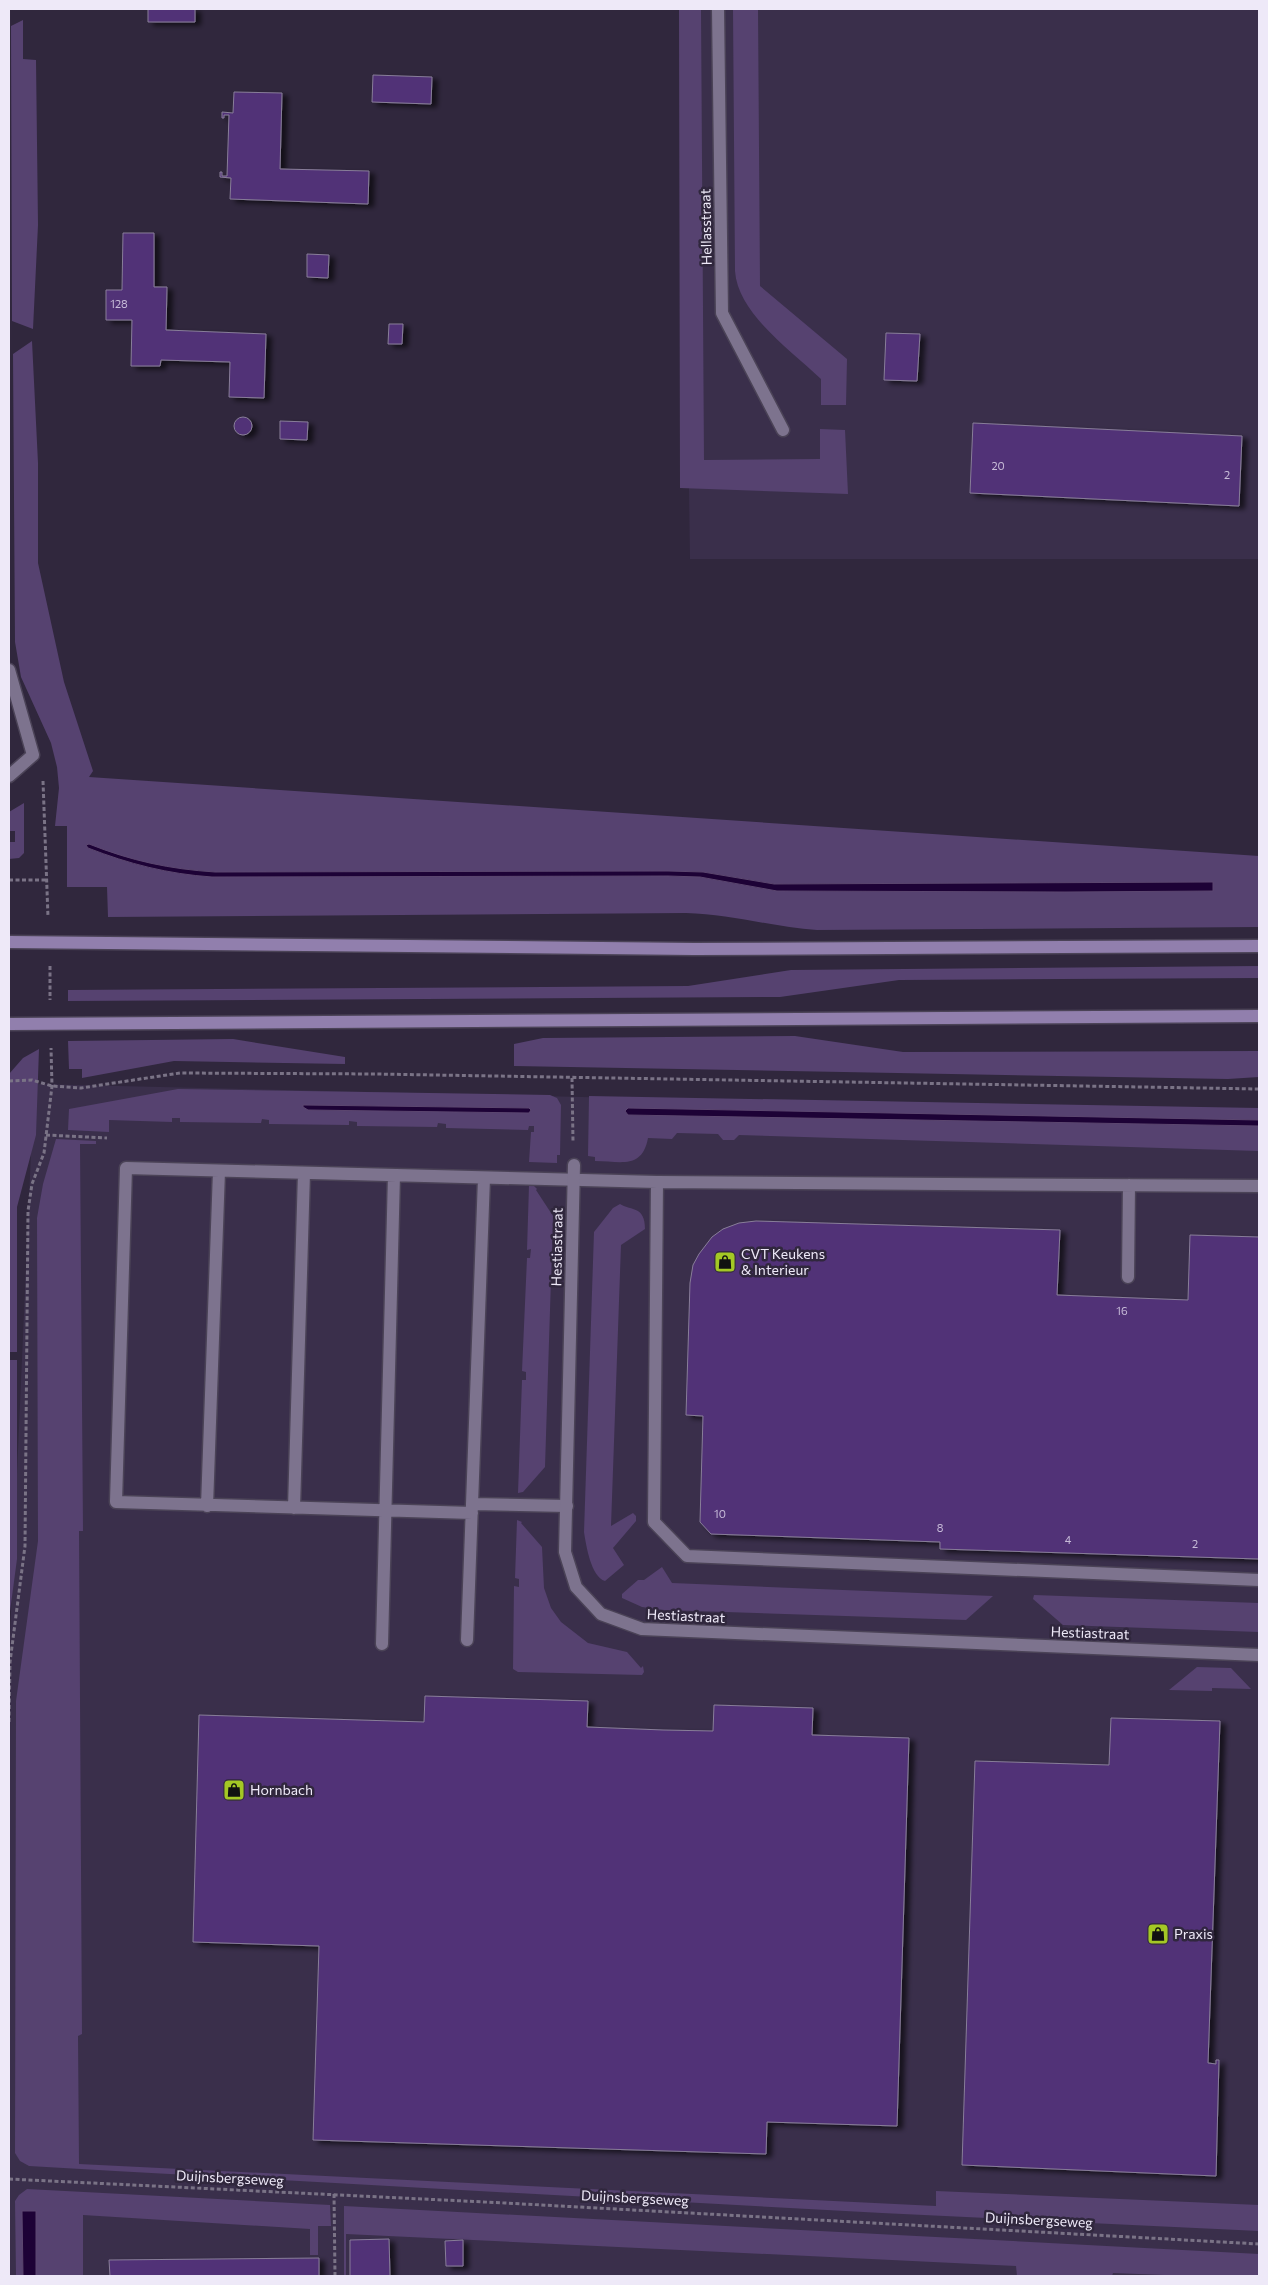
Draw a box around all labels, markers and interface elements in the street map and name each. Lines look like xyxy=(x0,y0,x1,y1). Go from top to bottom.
street label: Hellasstraat xyxy=(696,188,715,265)
house number: 128 xyxy=(110,297,128,310)
house number: 20 xyxy=(991,459,1005,472)
house number: 2 xyxy=(1224,468,1230,481)
street label: Hestiastraat xyxy=(547,1207,566,1287)
place label: CVT Keukens & Interieur xyxy=(741,1245,825,1278)
shop icon: CVT Keukens & Interieur xyxy=(713,1250,737,1274)
house number: 16 xyxy=(1116,1304,1128,1317)
house number: 10 xyxy=(714,1507,726,1520)
house number: 8 xyxy=(937,1521,944,1534)
house number: 4 xyxy=(1065,1533,1072,1546)
house number: 2 xyxy=(1192,1537,1198,1550)
street label: Hestiastraat xyxy=(646,1605,726,1626)
street label: Hestiastraat xyxy=(1050,1623,1130,1642)
shop icon: Hornbach xyxy=(222,1778,246,1802)
place label: Hornbach xyxy=(250,1781,313,1798)
shop icon: Praxis xyxy=(1146,1922,1170,1946)
place label: Praxis xyxy=(1174,1925,1213,1942)
street label: Duijnsbergseweg xyxy=(176,2166,285,2189)
street label: Duijnsbergseweg xyxy=(581,2186,690,2209)
street label: Duijnsbergseweg xyxy=(985,2208,1094,2231)

